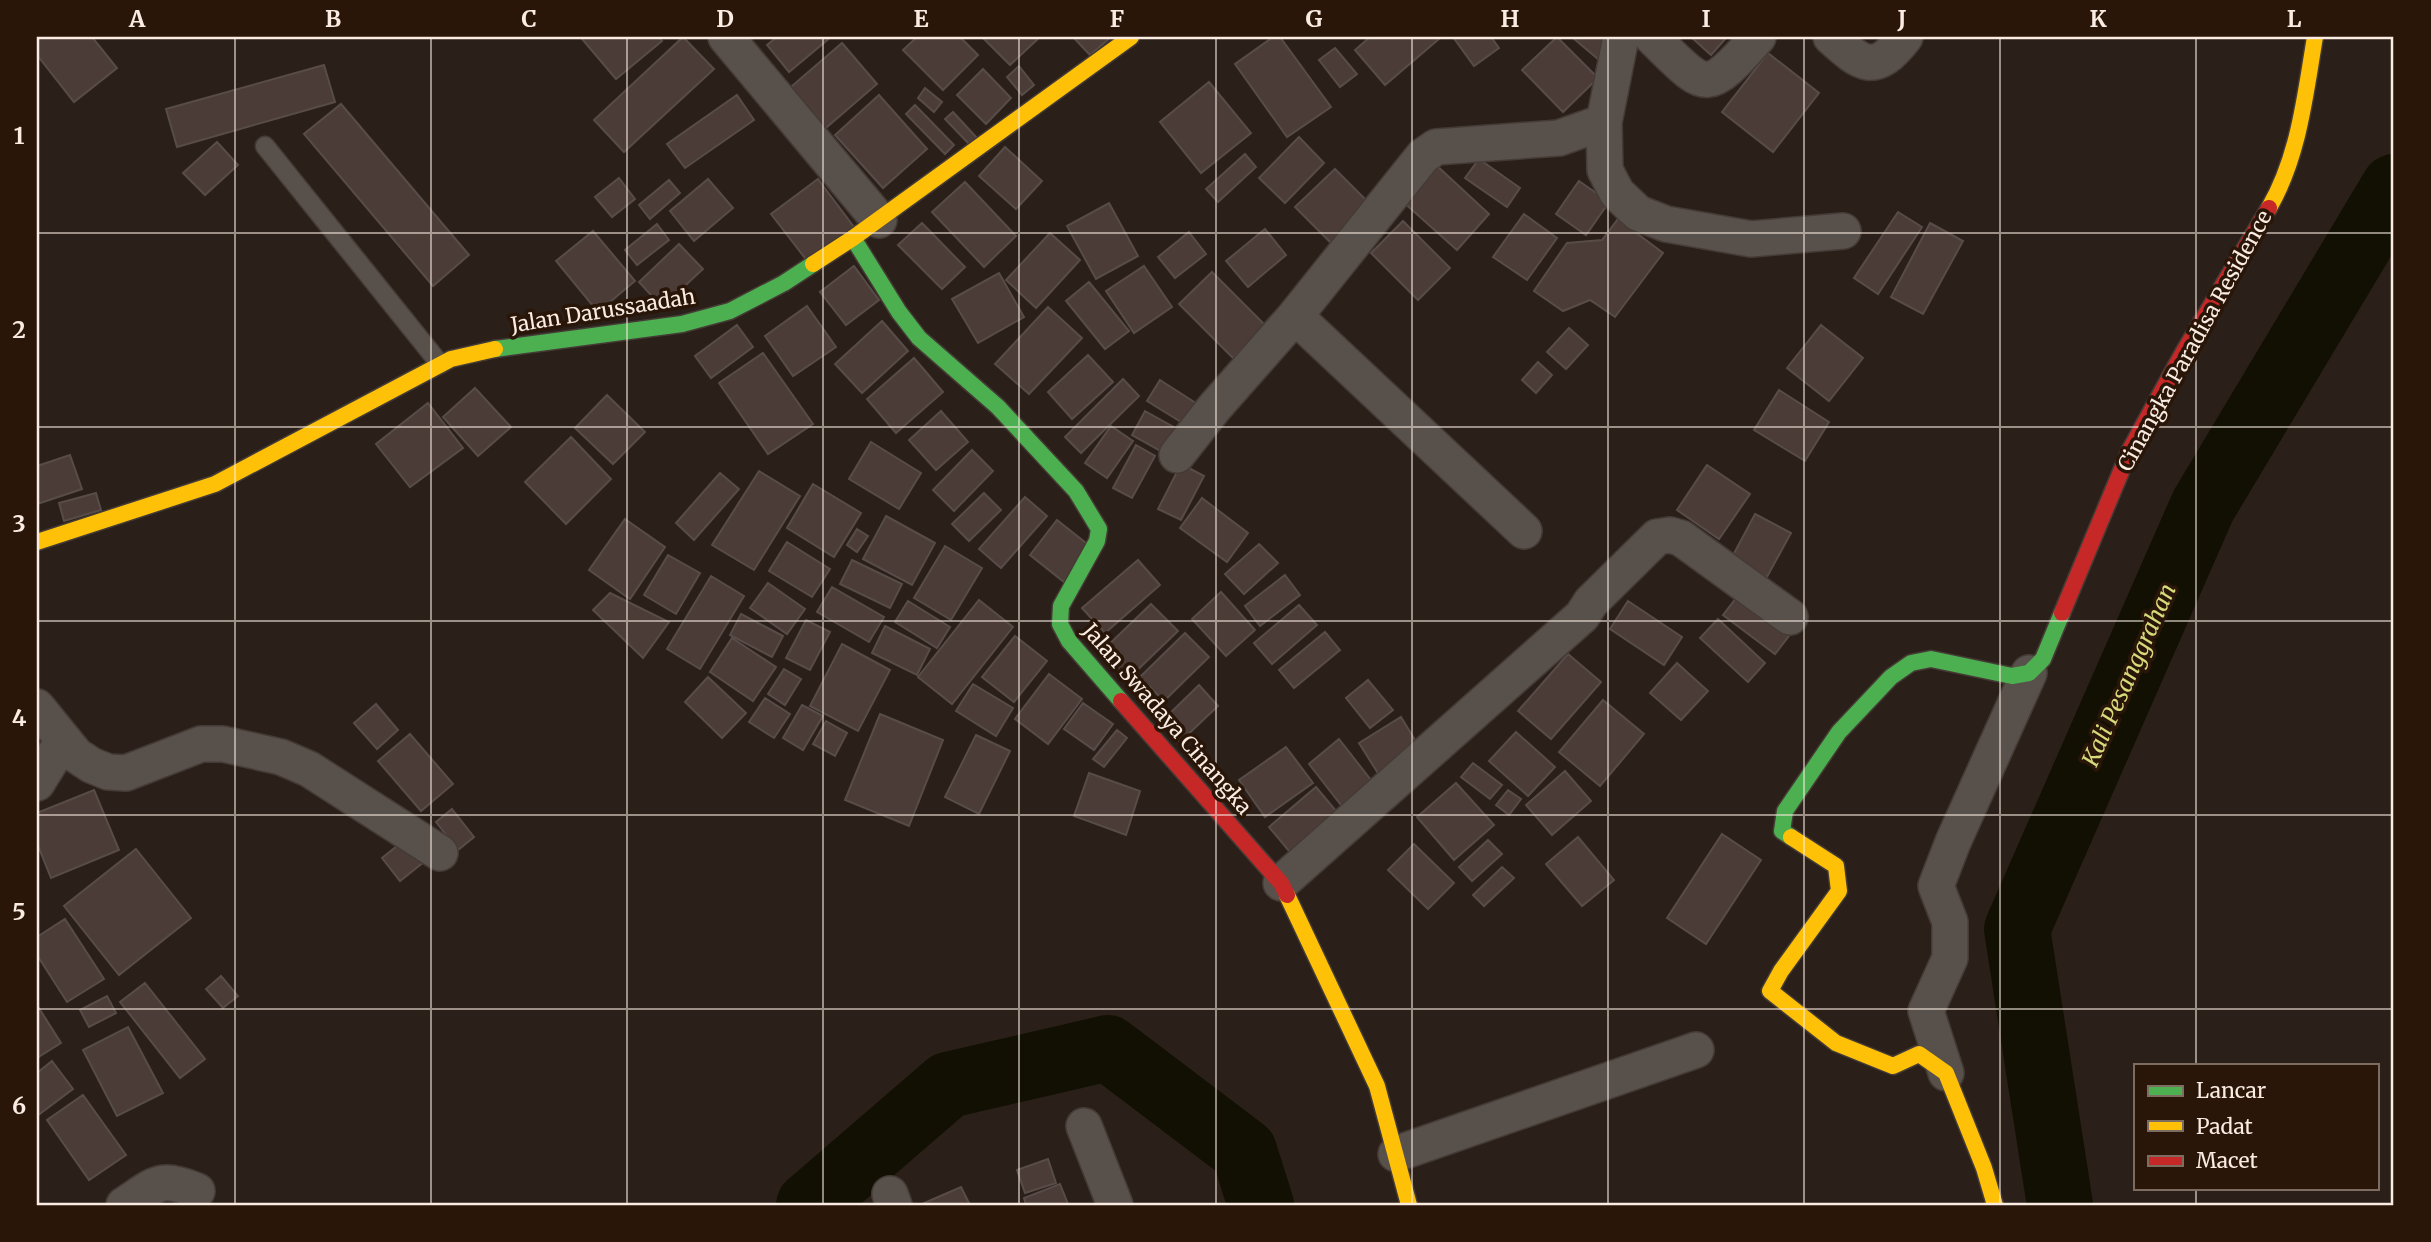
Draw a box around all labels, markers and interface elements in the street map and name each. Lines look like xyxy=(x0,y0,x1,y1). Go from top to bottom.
text: A xyxy=(128,4,146,33)
text: B xyxy=(325,4,341,33)
text: C xyxy=(521,4,537,33)
text: D xyxy=(716,4,734,33)
text: E xyxy=(913,4,929,33)
text: F xyxy=(1110,4,1124,33)
text: G xyxy=(1306,4,1323,33)
text: H xyxy=(1501,4,1520,33)
text: I xyxy=(1701,4,1711,33)
text: J xyxy=(1896,4,1907,33)
text: K xyxy=(2089,4,2107,33)
text: L xyxy=(2287,4,2302,33)
text: 1 xyxy=(14,121,25,150)
street label: Cinangka Paradisa Residence xyxy=(2111,206,2278,476)
street label: Jalan Darussaadah xyxy=(508,283,697,339)
text: 2 xyxy=(12,315,26,344)
text: 3 xyxy=(12,509,26,538)
water label: Kali Pesanggrahan xyxy=(2075,579,2182,772)
street label: Jalan Swadaya Cinangka xyxy=(1076,617,1258,820)
text: 4 xyxy=(12,703,27,732)
text: 5 xyxy=(12,897,26,926)
legend xyxy=(2134,1064,2378,1190)
text: Lancar xyxy=(2196,1077,2266,1104)
text: 6 xyxy=(12,1091,26,1120)
text: Padat xyxy=(2196,1113,2253,1140)
text: Macet xyxy=(2196,1147,2258,1174)

